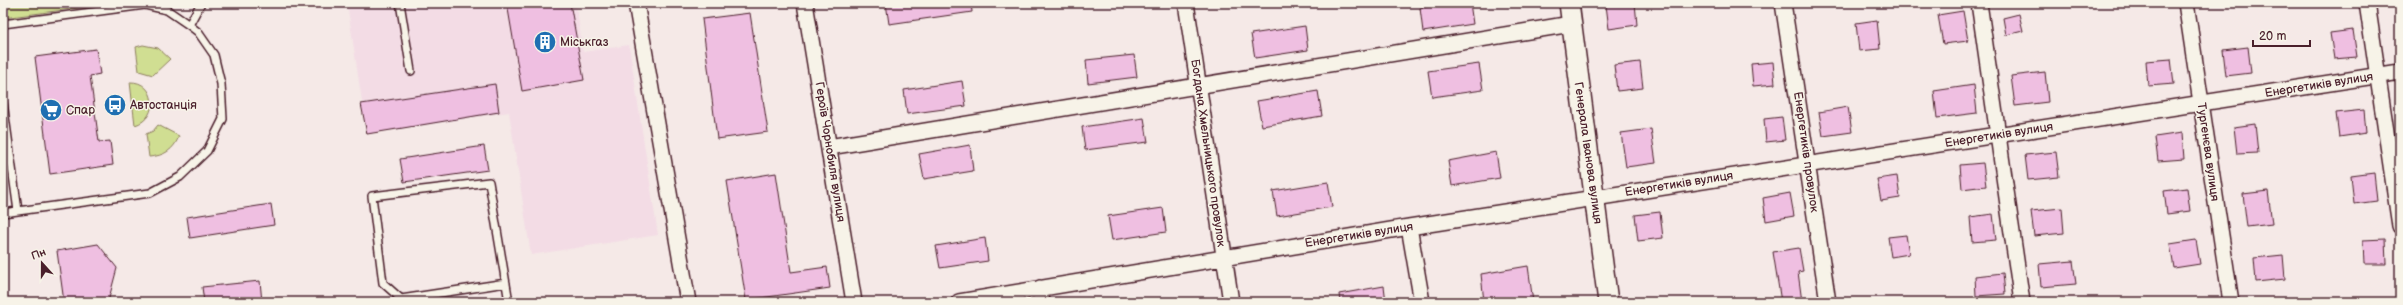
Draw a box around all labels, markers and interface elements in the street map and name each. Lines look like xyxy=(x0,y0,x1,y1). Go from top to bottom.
scale bar xyxy=(2253,22,2310,48)
building icon: Міськгаз xyxy=(532,29,558,55)
text: 20 m xyxy=(2259,29,2286,44)
place label: Міськгаз xyxy=(560,35,609,50)
street label: Богдана Хмельницького провулок xyxy=(1187,58,1229,248)
street label: Енергетиків вулиця xyxy=(2264,69,2375,101)
street label: Героїв Чорнобиля вулиця xyxy=(812,81,849,224)
street label: Генерала Іванова вулиця xyxy=(1571,81,1605,225)
street label: Енергетиків провулок xyxy=(1790,91,1822,214)
bus stop icon: Автостанція xyxy=(102,92,128,118)
supermarket icon: Спар xyxy=(38,97,64,123)
place label: Автостанція xyxy=(129,98,197,113)
street label: Тургенєва вулиця xyxy=(2194,102,2222,203)
place label: Спар xyxy=(66,103,95,118)
street label: Енергетиків вулиця xyxy=(1944,119,2055,151)
street label: Енергетиків вулиця xyxy=(1624,168,1735,200)
street label: Енергетиків вулиця xyxy=(1304,219,1415,251)
north arrow xyxy=(22,243,62,283)
text: Пн xyxy=(29,245,48,263)

